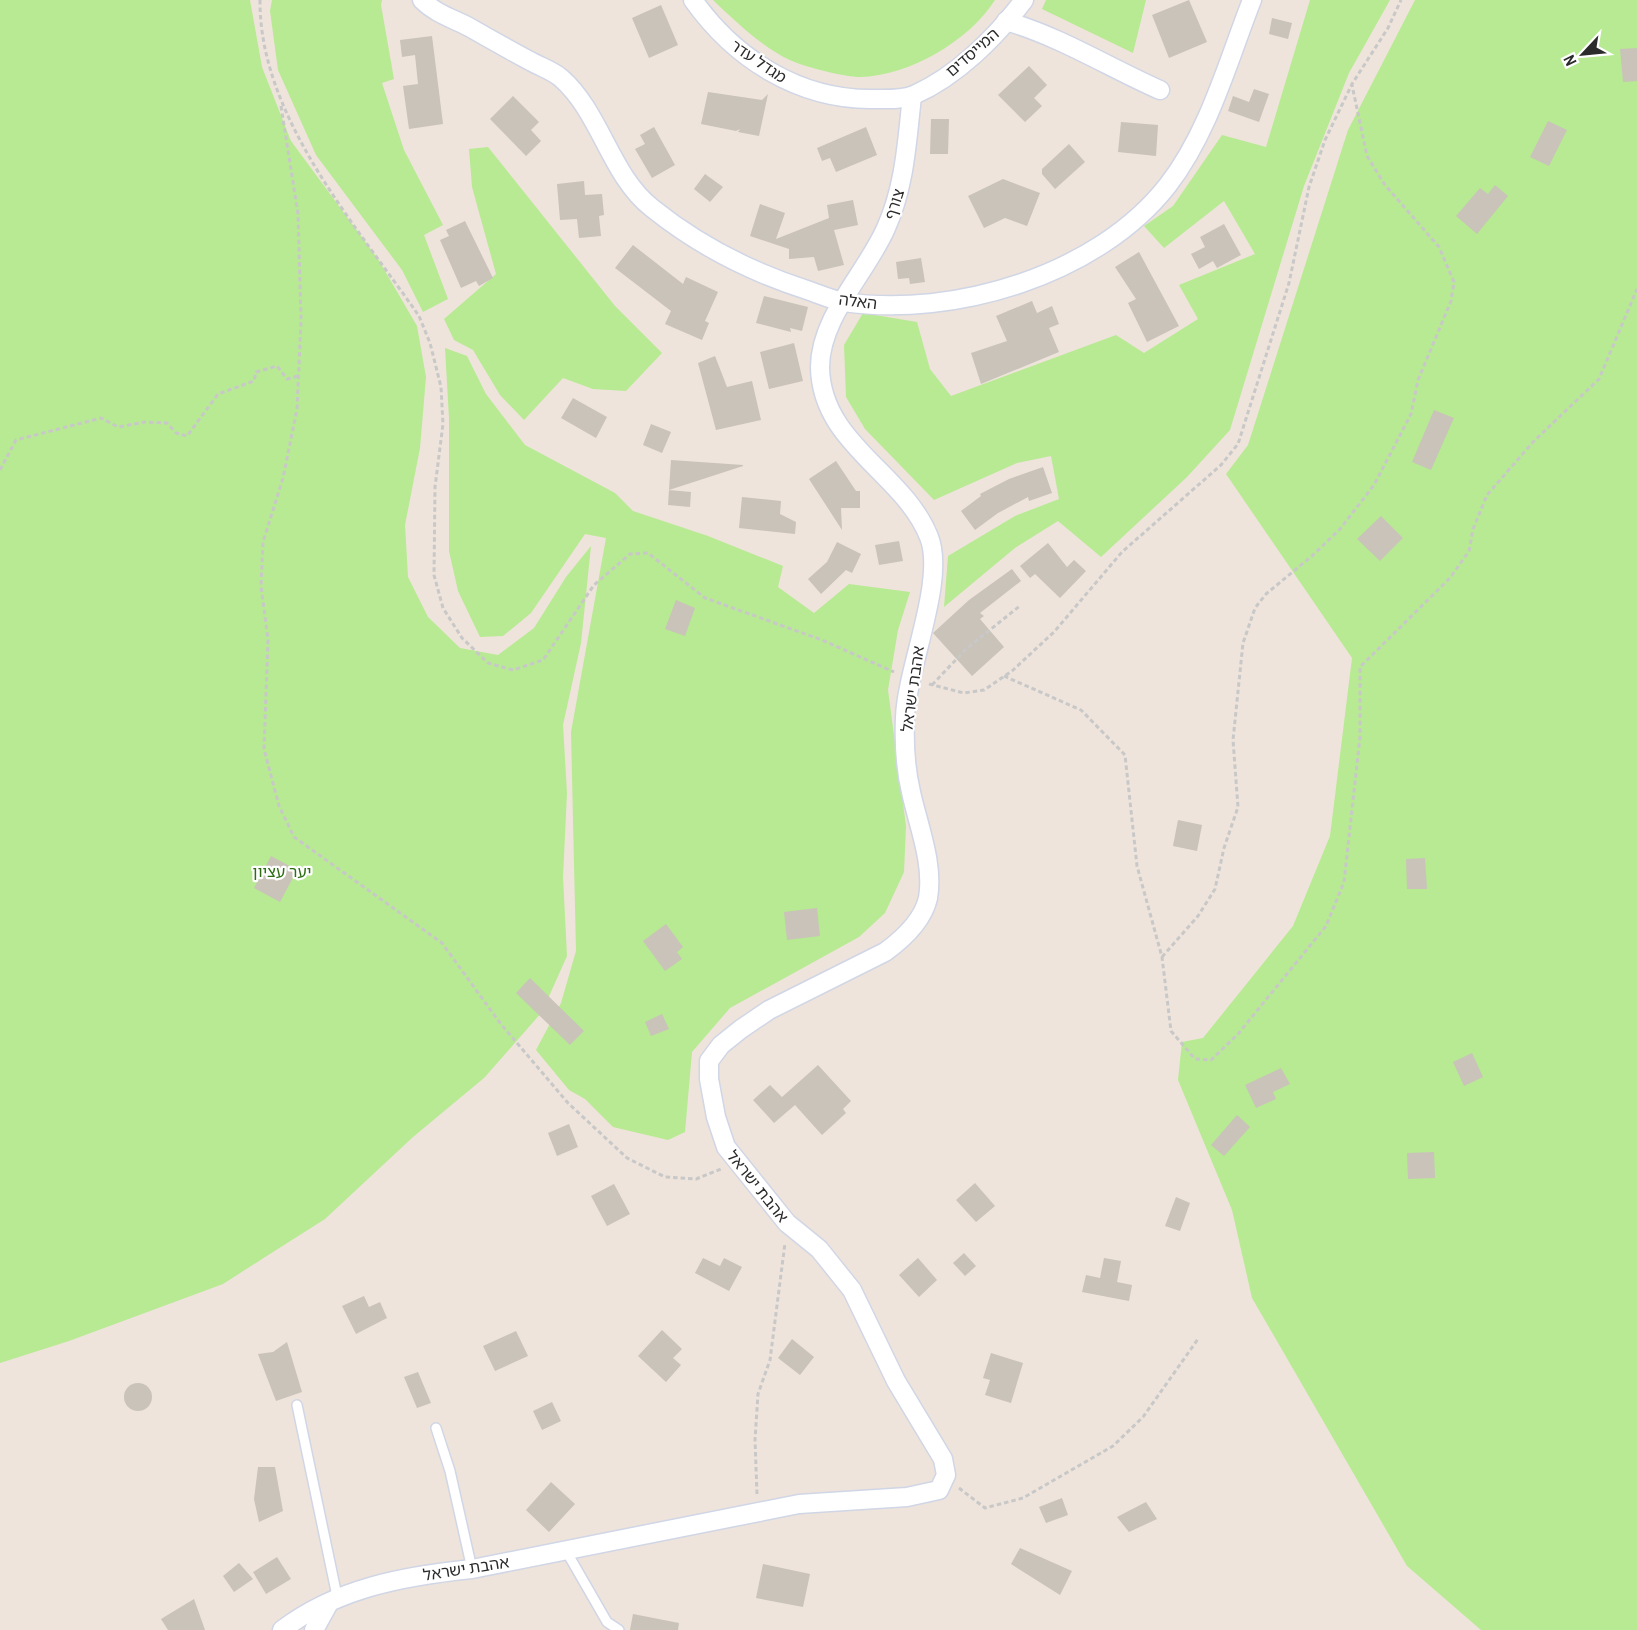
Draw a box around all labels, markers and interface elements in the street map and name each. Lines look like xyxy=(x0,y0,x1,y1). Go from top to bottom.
street label: המייסדים xyxy=(941,23,1003,81)
north arrow xyxy=(1553,24,1613,84)
street label: מגדל עדר xyxy=(727,34,791,88)
text: N xyxy=(1558,51,1581,70)
street label: צורף xyxy=(879,186,909,222)
street label: האלה xyxy=(838,288,878,314)
street label: אהבת ישראל xyxy=(895,644,929,734)
park label: יער עציון xyxy=(252,860,312,882)
street label: אהבת ישראל xyxy=(722,1145,794,1227)
street label: אהבת ישראל xyxy=(421,1550,511,1586)

